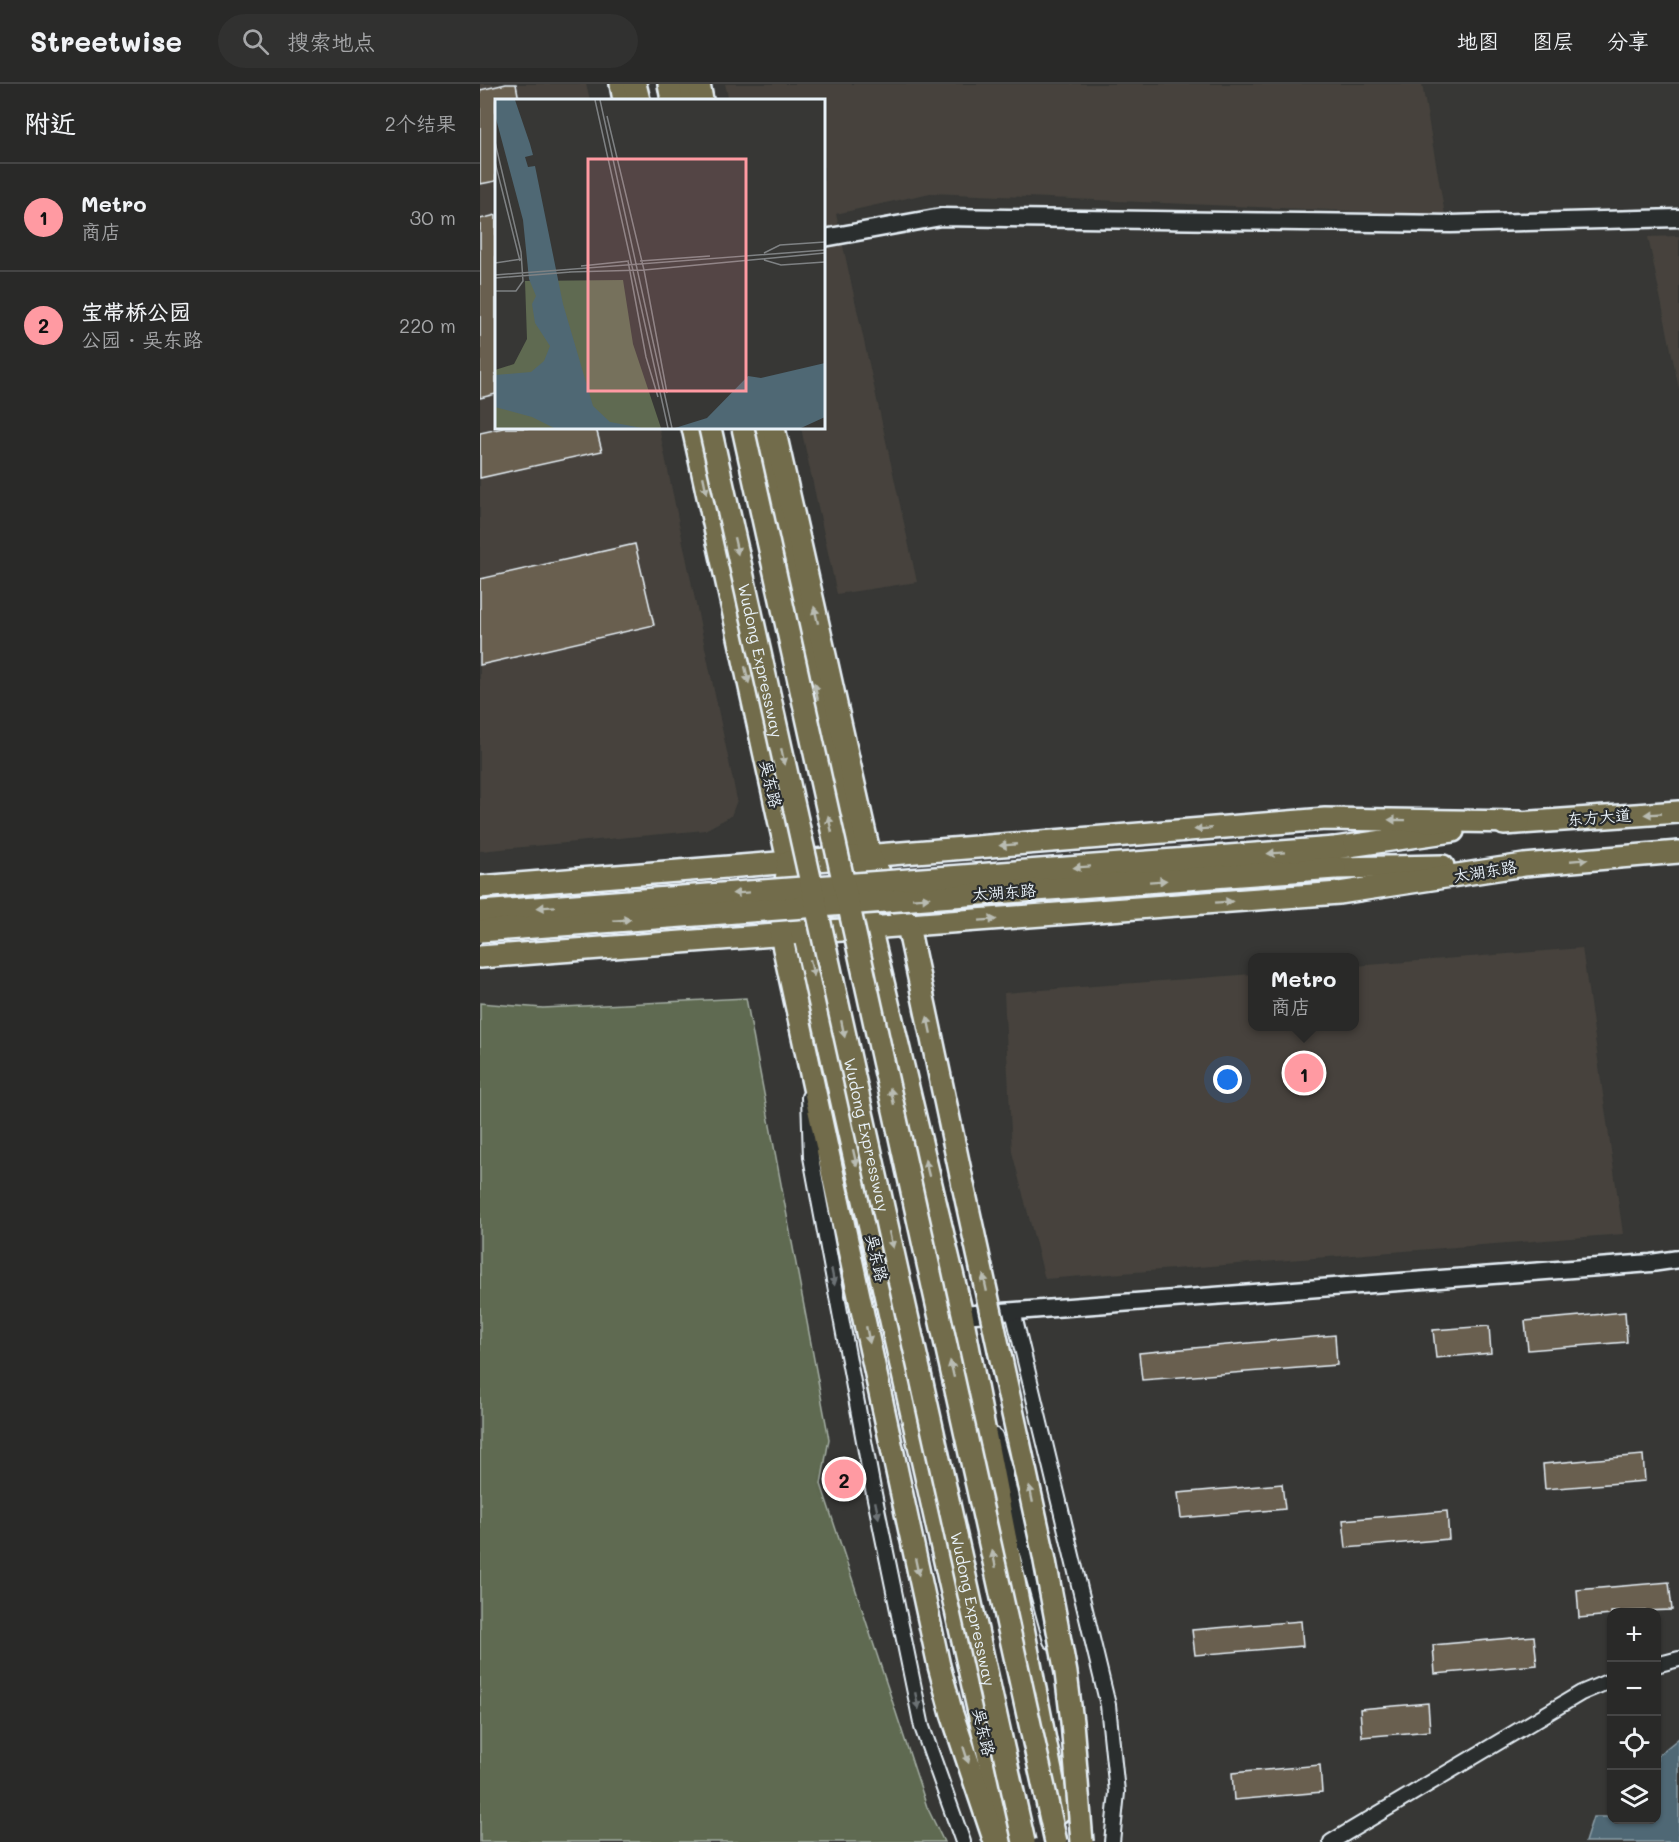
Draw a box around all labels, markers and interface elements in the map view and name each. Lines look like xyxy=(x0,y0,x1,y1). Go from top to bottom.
search box xyxy=(218,14,638,68)
text: Streetwise xyxy=(30,23,182,59)
icon: search xyxy=(239,25,272,58)
text: 搜索地点 xyxy=(287,27,375,56)
text: 地图 xyxy=(1457,27,1499,54)
text: 图层 xyxy=(1532,27,1574,54)
text: 分享 xyxy=(1607,27,1649,54)
inset map xyxy=(495,99,825,429)
text: 附近 xyxy=(24,106,76,140)
text: 2个结果 xyxy=(385,110,456,136)
text: Metro xyxy=(81,189,147,218)
text: 1 xyxy=(39,204,48,230)
text: 30 m xyxy=(410,204,456,230)
text: 商店 xyxy=(81,218,121,244)
text: 宝带桥公园 xyxy=(81,297,191,326)
text: 2 xyxy=(38,312,49,338)
text: 220 m xyxy=(399,312,456,338)
text: 公园 · 吴东路 xyxy=(81,326,203,352)
one-way arrow xyxy=(700,475,710,494)
one-way arrow xyxy=(731,537,741,555)
street label: Wudong Expressway xyxy=(734,581,788,740)
one-way arrow xyxy=(810,606,820,624)
one-way arrow xyxy=(742,666,752,684)
one-way arrow xyxy=(811,682,821,701)
one-way arrow xyxy=(779,748,788,767)
street label: 吴东路 xyxy=(756,758,787,810)
street label: 东方大道 xyxy=(1566,804,1632,829)
one-way arrow xyxy=(1643,809,1662,818)
one-way arrow xyxy=(825,815,834,834)
one-way arrow xyxy=(1388,815,1407,825)
one-way arrow xyxy=(1193,824,1212,834)
one-way arrow xyxy=(999,840,1018,850)
one-way arrow xyxy=(1267,848,1286,857)
street label: 太湖东路 xyxy=(1452,855,1518,886)
one-way arrow xyxy=(1569,856,1588,865)
one-way arrow xyxy=(1072,862,1091,872)
one-way arrow xyxy=(1148,876,1167,886)
street label: 太湖东路 xyxy=(971,879,1037,904)
one-way arrow xyxy=(731,888,750,897)
one-way arrow xyxy=(912,894,931,903)
one-way arrow xyxy=(1215,897,1234,907)
one-way arrow xyxy=(537,902,556,912)
one-way arrow xyxy=(978,915,997,924)
one-way arrow xyxy=(613,916,632,925)
popup xyxy=(1248,953,1359,1031)
one-way arrow xyxy=(807,959,817,977)
text: Metro xyxy=(1271,964,1336,993)
text: 商店 xyxy=(1271,993,1311,1019)
one-way arrow xyxy=(924,1016,934,1034)
one-way arrow xyxy=(839,1020,848,1039)
pin: 1 xyxy=(1284,1050,1324,1096)
street label: Wudong Expressway xyxy=(840,1056,895,1214)
your location xyxy=(1213,1065,1242,1094)
one-way arrow xyxy=(886,1087,896,1106)
one-way arrow xyxy=(850,1149,860,1167)
one-way arrow xyxy=(921,1158,931,1177)
one-way arrow xyxy=(887,1231,896,1250)
street label: 吴东路 xyxy=(862,1232,893,1284)
one-way arrow xyxy=(829,1268,838,1287)
one-way arrow xyxy=(980,1273,989,1292)
one-way arrow xyxy=(864,1326,873,1345)
one-way arrow xyxy=(947,1359,956,1378)
pin: 2 xyxy=(824,1456,864,1502)
one-way arrow xyxy=(1025,1484,1035,1503)
one-way arrow xyxy=(873,1501,882,1520)
street label: Wudong Expressway xyxy=(946,1530,1001,1688)
one-way arrow xyxy=(989,1550,998,1569)
one-way arrow xyxy=(913,1558,922,1577)
map controls xyxy=(1607,1608,1661,1824)
button: + xyxy=(1607,1608,1661,1662)
button: − xyxy=(1607,1662,1661,1716)
one-way arrow xyxy=(912,1691,922,1710)
street label: 吴东路 xyxy=(969,1706,1000,1758)
button: locate xyxy=(1607,1716,1661,1770)
one-way arrow xyxy=(962,1746,971,1764)
button: layers xyxy=(1607,1770,1661,1824)

